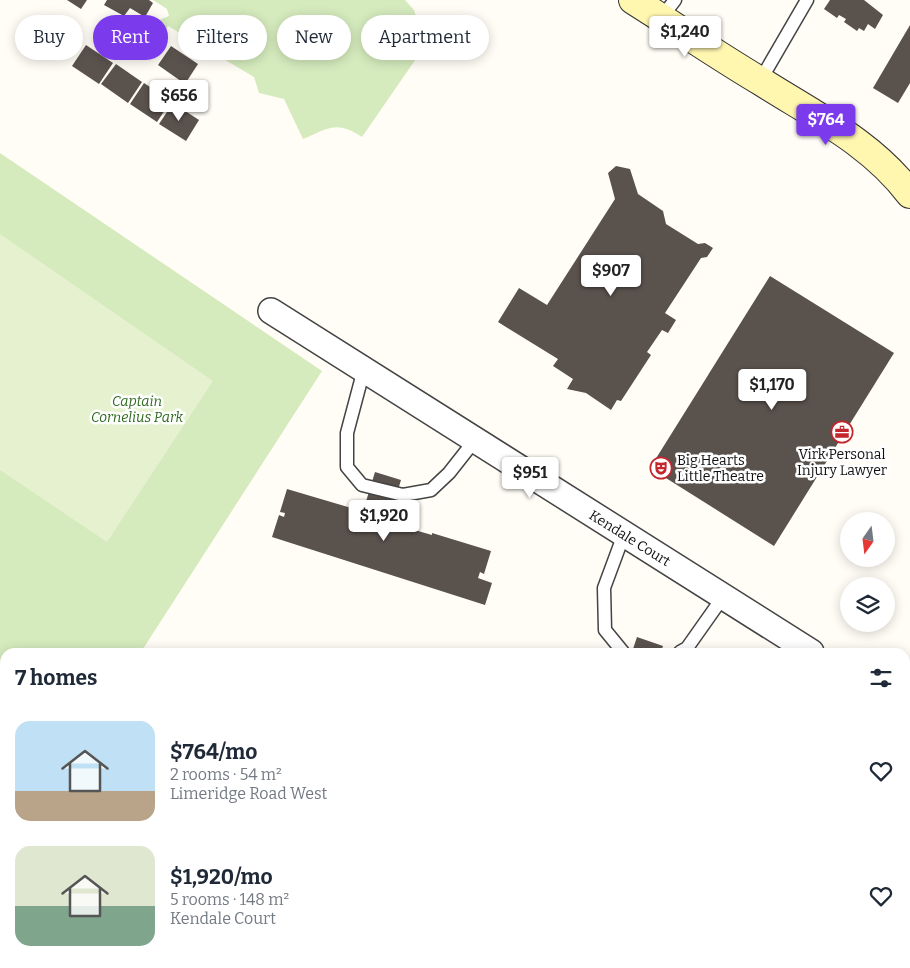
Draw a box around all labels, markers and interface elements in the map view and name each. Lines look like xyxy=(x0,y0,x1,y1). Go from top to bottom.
chip: Buy xyxy=(15,15,83,60)
chip: Rent xyxy=(93,15,168,60)
chip: Filters xyxy=(178,15,267,60)
chip: New xyxy=(277,15,351,60)
chip: Apartment xyxy=(361,15,489,60)
pin: $1,240 xyxy=(644,15,726,58)
text: $1,240 xyxy=(660,22,710,41)
pin: $656 xyxy=(149,80,209,122)
text: $656 xyxy=(160,86,198,105)
pin: $764 xyxy=(796,104,856,146)
text: $764 xyxy=(807,110,845,129)
pin: $907 xyxy=(581,254,641,297)
text: $907 xyxy=(592,261,630,280)
pin: $1,170 xyxy=(731,368,813,411)
text: $1,170 xyxy=(749,375,795,394)
park label: Captain Cornelius Park xyxy=(91,393,183,426)
office icon: Virk Personal Injury Lawyer xyxy=(830,420,854,444)
place label: Virk Personal Injury Lawyer xyxy=(797,446,887,479)
place label: Big Hearts Little Theatre xyxy=(677,452,764,485)
pin: $951 xyxy=(500,456,560,499)
theatre icon: Big Hearts Little Theatre xyxy=(649,456,673,480)
text: $951 xyxy=(513,463,547,482)
pin: $1,920 xyxy=(343,500,425,542)
text: $1,920 xyxy=(360,506,408,525)
street label: Kendale Court xyxy=(586,507,674,570)
north arrow xyxy=(840,512,895,568)
map controls xyxy=(840,512,895,632)
button: layers xyxy=(840,577,895,632)
icon: filters xyxy=(867,664,895,692)
text: 7 homes xyxy=(15,665,97,691)
text: $764/mo xyxy=(170,739,257,765)
icon: home xyxy=(55,741,115,801)
icon: heart xyxy=(867,757,895,785)
text: 2 rooms · 54 m² xyxy=(170,765,282,784)
text: Limeridge Road West xyxy=(170,784,327,803)
text: $1,920/mo xyxy=(170,864,273,890)
icon: home xyxy=(55,866,115,926)
icon: heart xyxy=(867,882,895,910)
text: 5 rooms · 148 m² xyxy=(170,890,289,909)
text: Kendale Court xyxy=(170,909,276,928)

